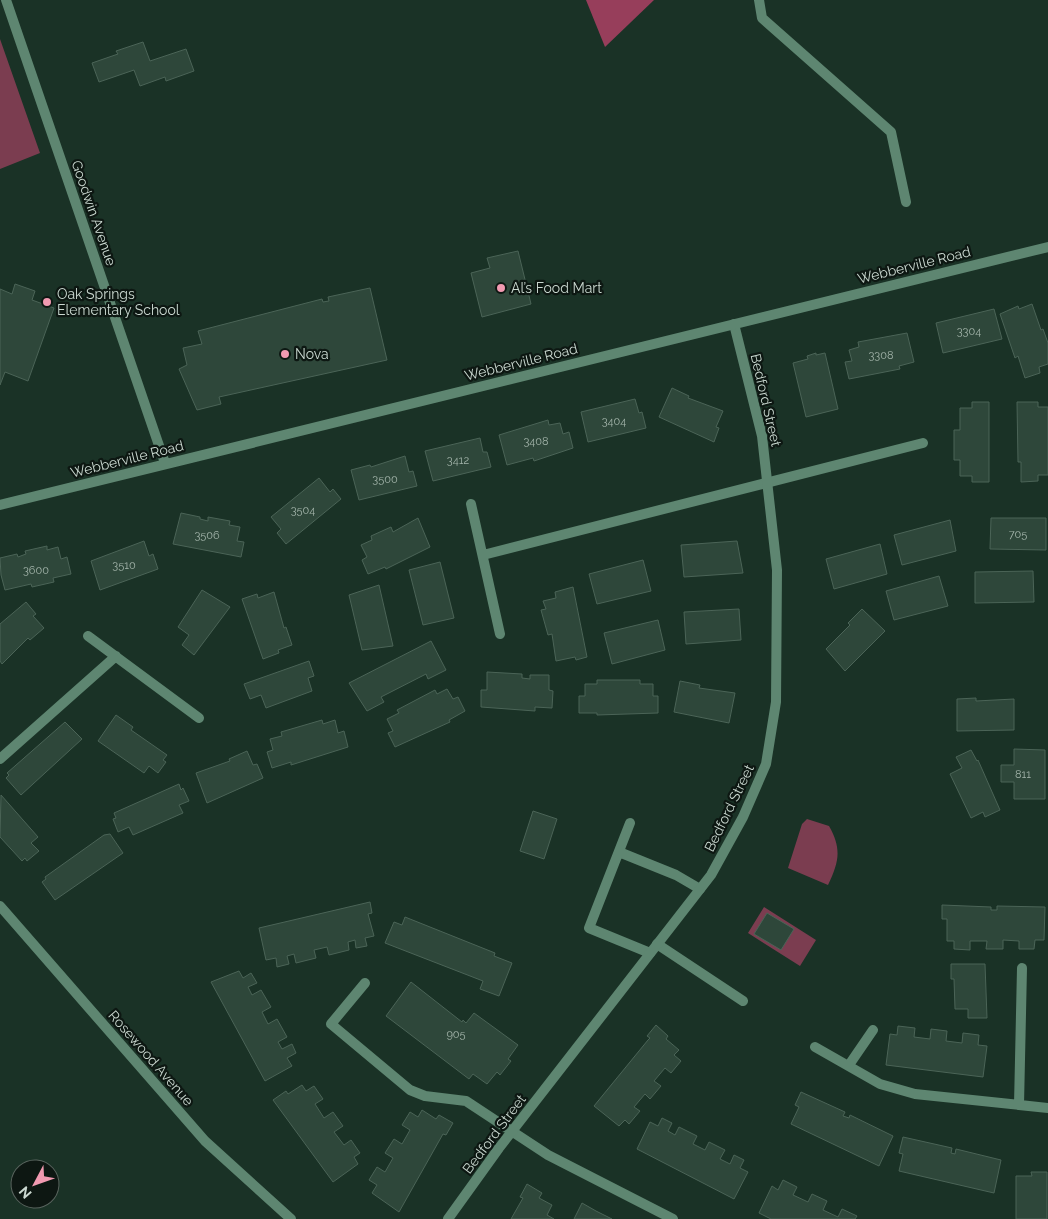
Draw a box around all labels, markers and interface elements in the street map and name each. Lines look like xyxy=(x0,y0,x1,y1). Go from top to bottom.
street label: Goodwin Avenue xyxy=(68,158,120,268)
street label: Webberville Road xyxy=(856,243,972,287)
place label: Al’s Food Mart xyxy=(511,280,602,296)
marker: Al’s Food Mart xyxy=(495,282,507,294)
place label: Oak Springs Elementary School xyxy=(57,286,180,318)
marker: Oak Springs Elementary School xyxy=(41,296,53,308)
house number: 3304 xyxy=(957,325,981,338)
street label: Webberville Road xyxy=(463,340,579,384)
place label: Nova xyxy=(295,346,329,362)
marker: Nova xyxy=(279,348,291,360)
house number: 3308 xyxy=(868,349,894,362)
street label: Bedford Street xyxy=(748,352,785,448)
house number: 3404 xyxy=(602,415,626,428)
house number: 3408 xyxy=(523,435,549,448)
street label: Webberville Road xyxy=(69,437,185,481)
house number: 3412 xyxy=(447,454,469,467)
house number: 3500 xyxy=(372,473,398,486)
house number: 3504 xyxy=(291,504,315,517)
house number: 705 xyxy=(1009,528,1027,541)
house number: 3506 xyxy=(194,529,220,542)
house number: 3510 xyxy=(112,559,136,572)
house number: 3600 xyxy=(23,564,49,577)
street label: Bedford Street xyxy=(701,762,757,854)
house number: 811 xyxy=(1015,768,1031,781)
street label: Rosewood Avenue xyxy=(105,1007,197,1109)
house number: 905 xyxy=(446,1028,466,1041)
street label: Bedford Street xyxy=(459,1091,529,1177)
north arrow xyxy=(10,1159,60,1209)
text: N xyxy=(16,1183,35,1202)

